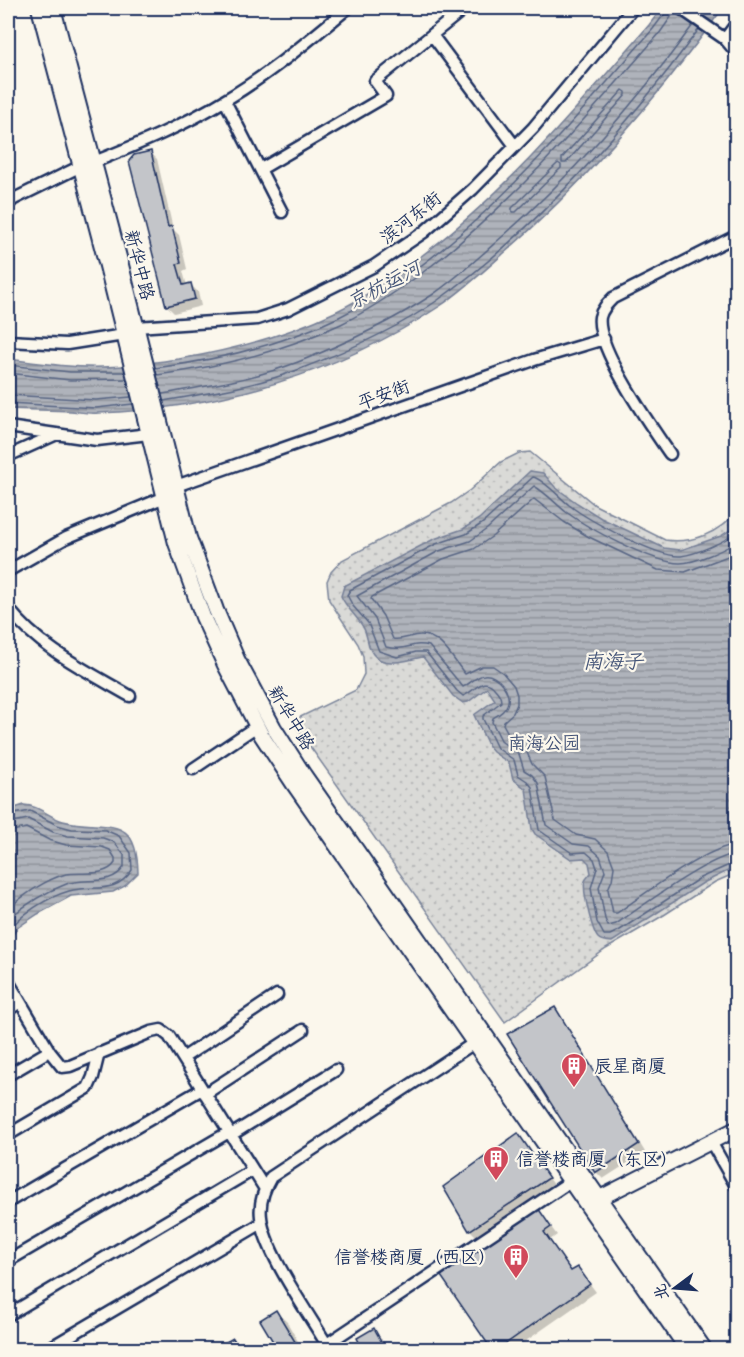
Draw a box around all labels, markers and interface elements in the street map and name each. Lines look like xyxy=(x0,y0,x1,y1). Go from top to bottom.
street label: 滨河东街 xyxy=(376,188,446,248)
street label: 新华中路 xyxy=(120,228,158,302)
water label: 京杭运河 xyxy=(343,255,427,314)
street label: 平安街 xyxy=(355,376,413,414)
water label: 南海子 xyxy=(583,650,645,673)
street label: 新华中路 xyxy=(263,682,319,754)
park label: 南海公园 xyxy=(508,733,580,754)
building icon: 辰星商厦 xyxy=(559,1051,589,1089)
place label: 辰星商厦 xyxy=(594,1056,666,1077)
building icon: 信誉楼商厦（东区） xyxy=(481,1144,511,1182)
place label: 信誉楼商厦（东区） xyxy=(516,1149,678,1170)
building icon: 信誉楼商厦（西区） xyxy=(501,1242,531,1280)
place label: 信誉楼商厦（西区） xyxy=(334,1247,496,1268)
north arrow xyxy=(645,1258,705,1318)
text: 北 xyxy=(651,1282,672,1302)

